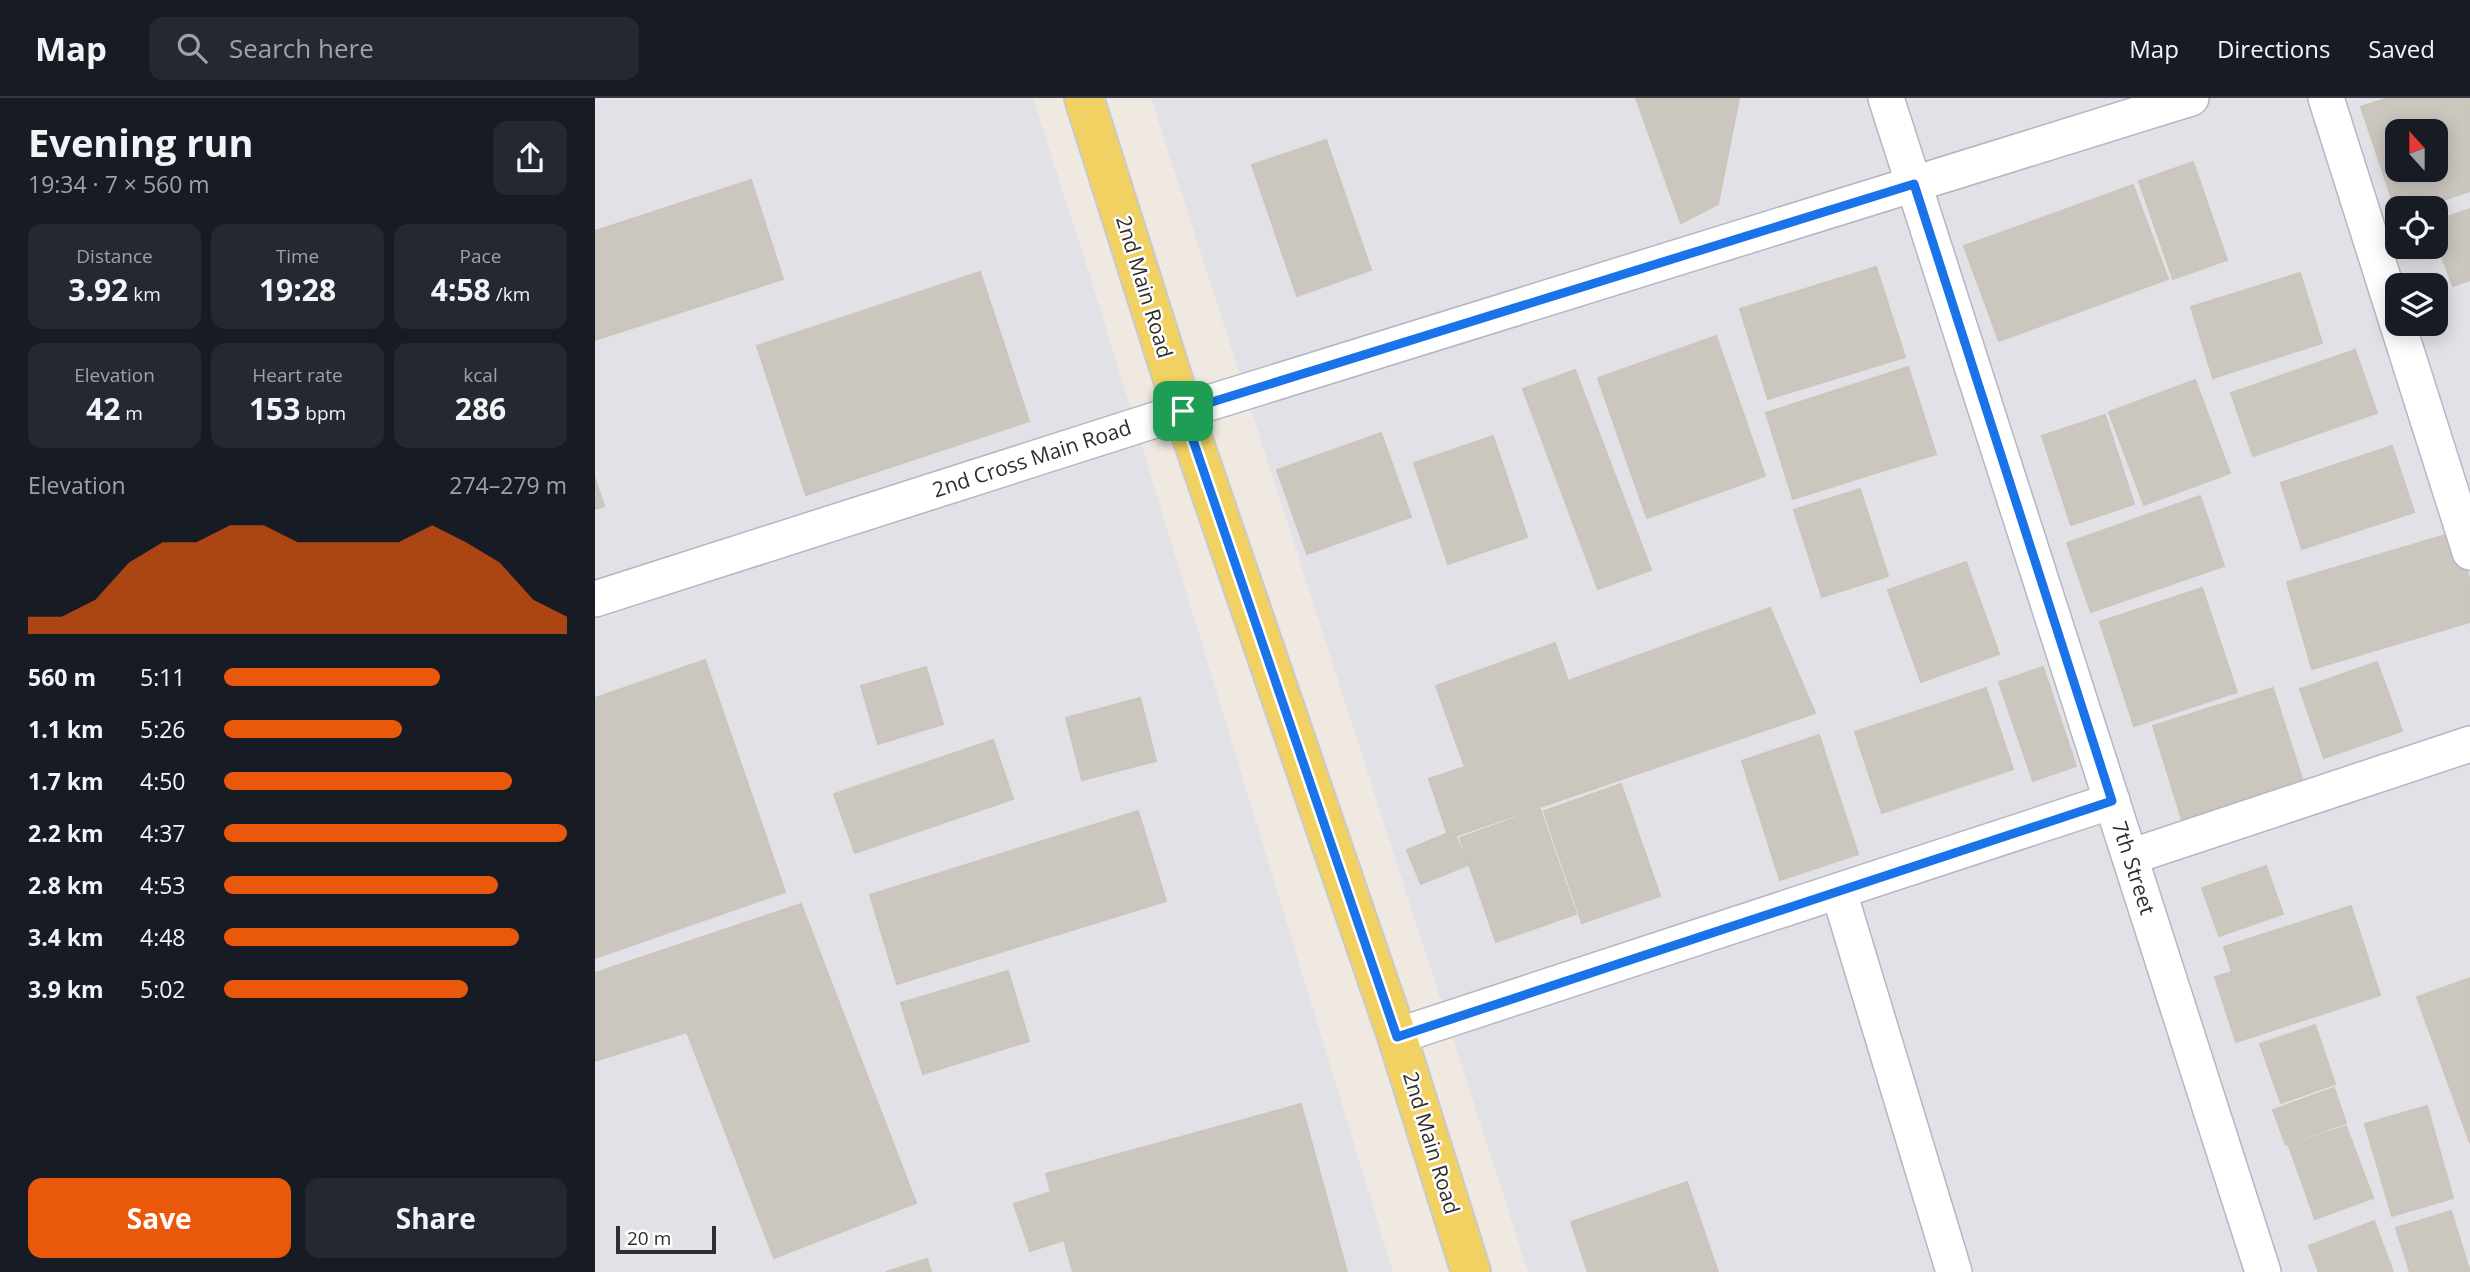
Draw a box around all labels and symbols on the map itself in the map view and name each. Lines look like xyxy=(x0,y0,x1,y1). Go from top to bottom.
north arrow xyxy=(2385,119,2448,182)
street label: 2nd Main Road xyxy=(1110,212,1180,361)
pin xyxy=(1153,381,1213,441)
street label: 2nd Cross Main Road xyxy=(929,413,1135,503)
street label: 7th Street xyxy=(2106,817,2162,918)
street label: 2nd Main Road xyxy=(1397,1068,1467,1217)
scale bar xyxy=(616,1223,716,1255)

